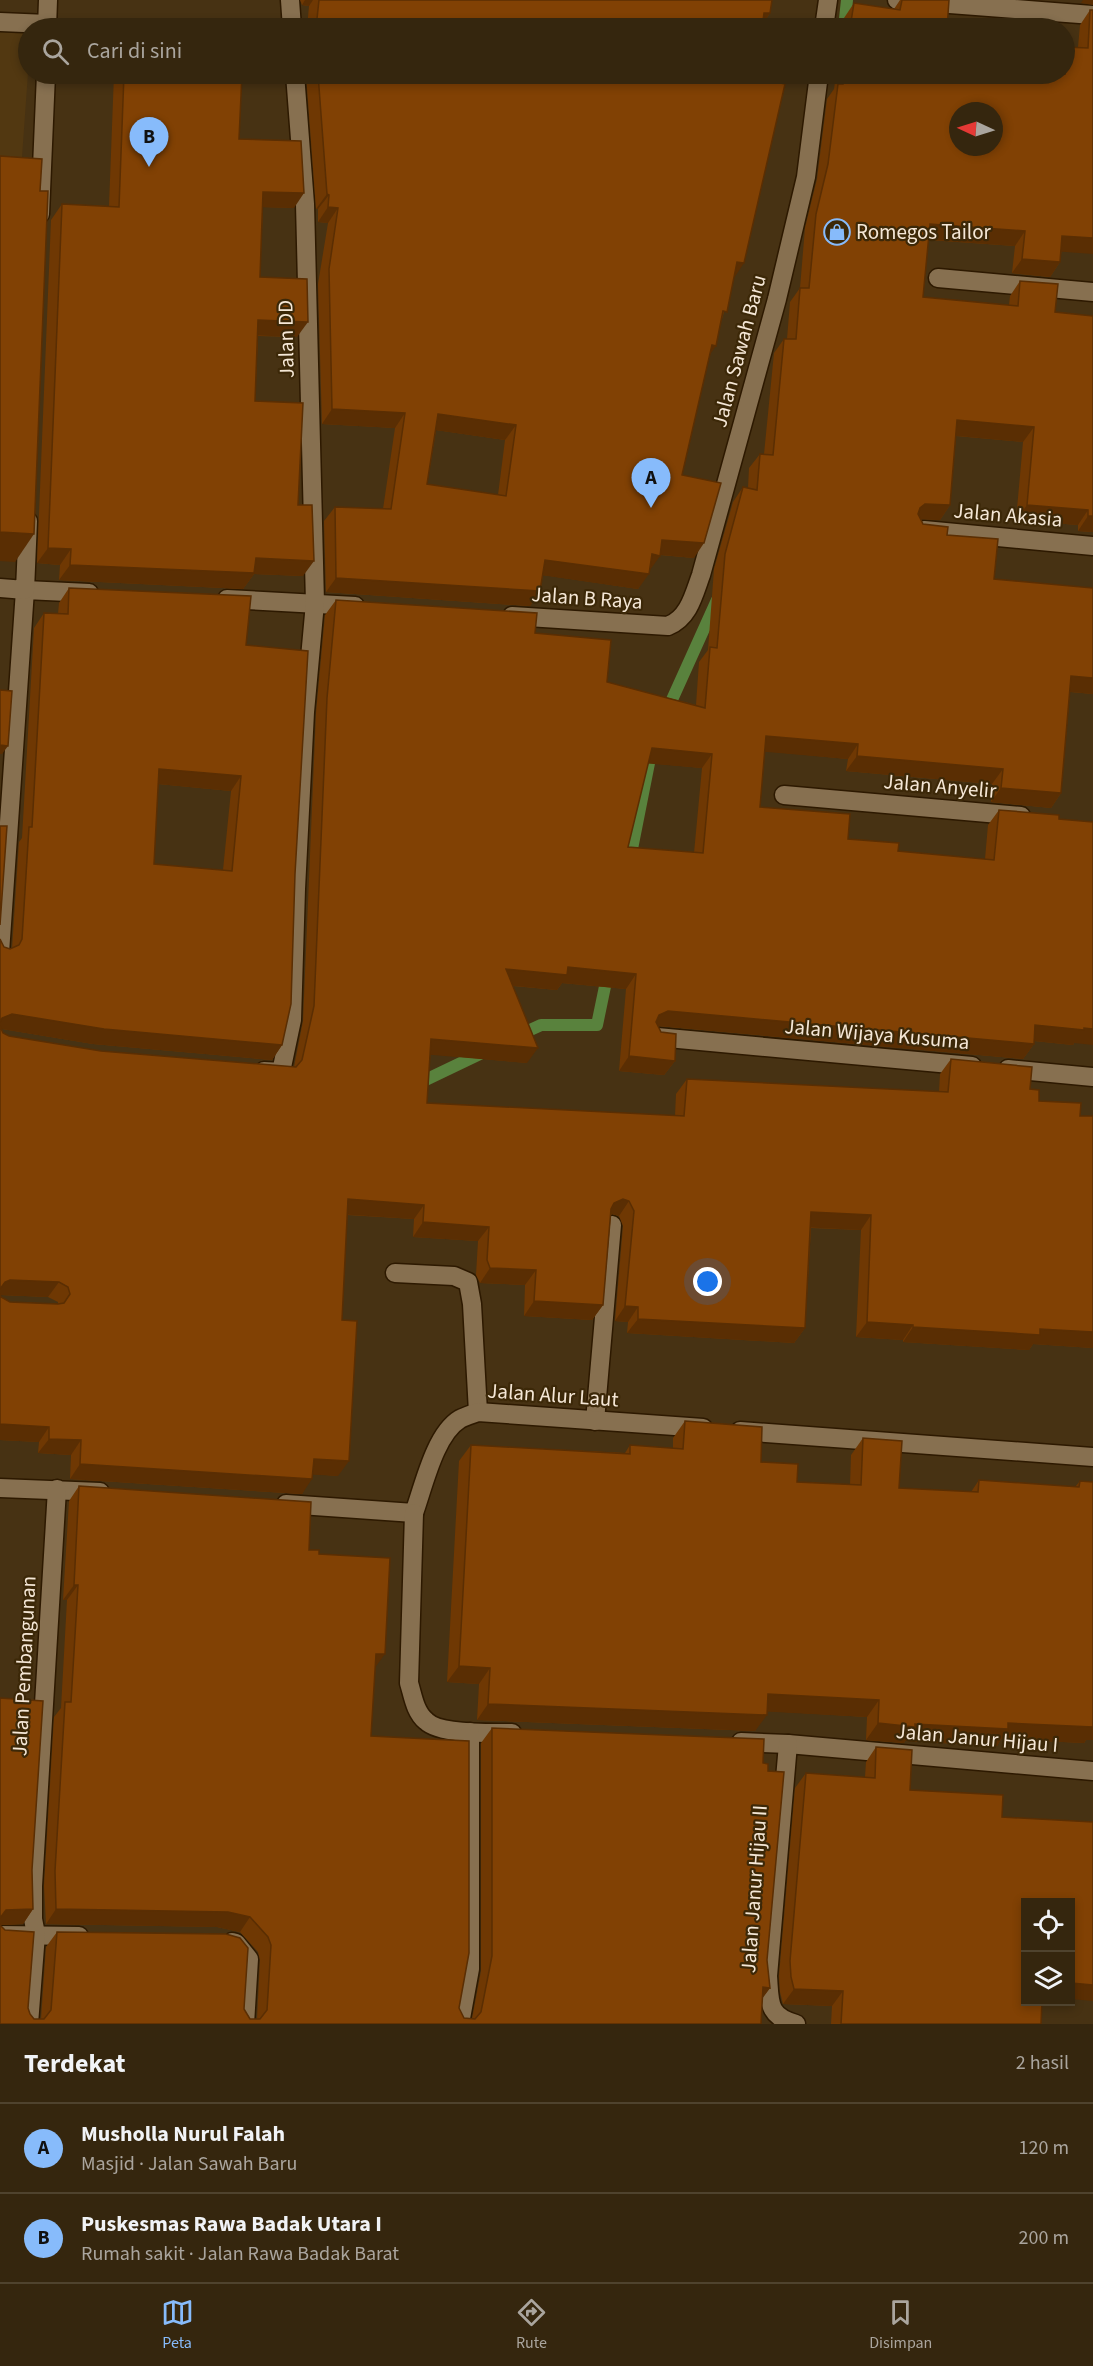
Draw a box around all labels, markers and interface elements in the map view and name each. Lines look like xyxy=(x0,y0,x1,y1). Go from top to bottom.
search box xyxy=(18,18,1075,84)
icon: search xyxy=(39,35,72,68)
text: Cari di sini xyxy=(87,35,182,67)
north arrow xyxy=(949,102,1003,156)
pin: B xyxy=(130,118,168,167)
shop icon: Romegos Tailor xyxy=(822,217,852,247)
place label: Romegos Tailor xyxy=(856,217,992,247)
street label: Jalan Sawah Baru xyxy=(704,271,774,431)
street label: Jalan DD xyxy=(270,300,302,378)
pin: A xyxy=(632,458,670,508)
street label: Jalan Akasia xyxy=(952,495,1064,535)
street label: Jalan B Raya xyxy=(530,579,644,617)
street label: Jalan Anyelir xyxy=(882,766,998,806)
street label: Jalan Wijaya Kusuma xyxy=(783,1011,971,1057)
your location xyxy=(693,1267,722,1296)
street label: Jalan Alur Laut xyxy=(486,1375,620,1415)
street label: Jalan Pembangunan xyxy=(4,1575,44,1757)
street label: Jalan Janur Hijau I xyxy=(894,1716,1060,1760)
street label: Jalan Janur Hijau II xyxy=(733,1804,775,1974)
map controls xyxy=(1021,1898,1075,2006)
button: locate xyxy=(1021,1898,1075,1952)
button: layers xyxy=(1021,1952,1075,2006)
text: Terdekat xyxy=(24,2045,126,2082)
text: 2 hasil xyxy=(1016,2049,1069,2077)
text: Musholla Nurul Falah xyxy=(81,2118,285,2150)
text: A xyxy=(38,2134,49,2162)
text: 120 m xyxy=(1019,2134,1069,2162)
text: Masjid · Jalan Sawah Baru xyxy=(81,2150,297,2178)
text: Puskesmas Rawa Badak Utara I xyxy=(81,2208,382,2240)
text: B xyxy=(37,2224,50,2252)
text: 200 m xyxy=(1019,2224,1069,2252)
text: Rumah sakit · Jalan Rawa Badak Barat xyxy=(81,2240,399,2268)
tab: Peta xyxy=(161,2296,194,2354)
tab: Rute xyxy=(515,2296,548,2354)
tab: Disimpan xyxy=(869,2296,932,2354)

